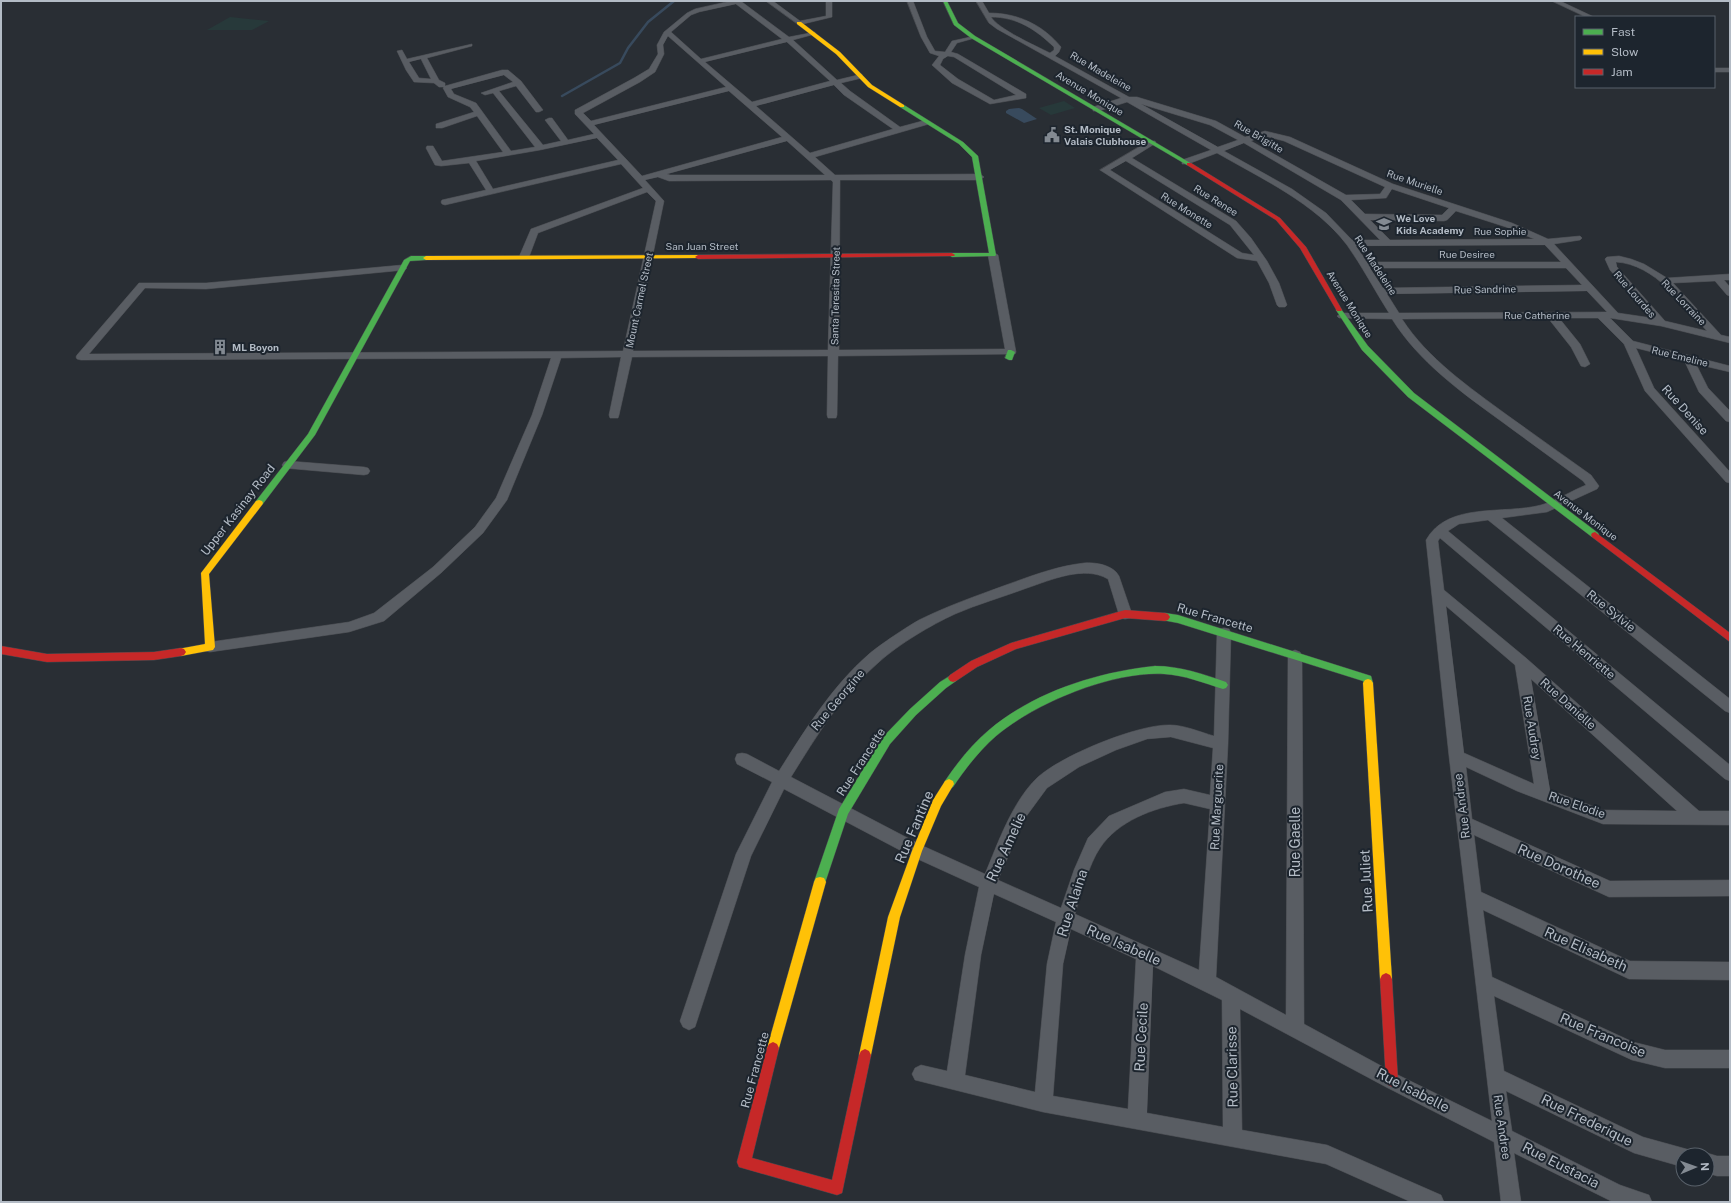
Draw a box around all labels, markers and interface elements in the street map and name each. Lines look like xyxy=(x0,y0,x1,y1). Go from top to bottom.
legend xyxy=(1575,16,1715,88)
text: Fast xyxy=(1611,25,1636,39)
text: Slow xyxy=(1611,45,1639,59)
street label: Rue Madeleine xyxy=(1068,49,1134,94)
text: Jam xyxy=(1611,65,1633,79)
street label: Avenue Monique xyxy=(1054,68,1126,118)
street label: Rue Brigitte xyxy=(1232,117,1286,155)
place label: St. Monique Valais Clubhouse xyxy=(1064,123,1147,147)
public building icon: St. Monique Valais Clubhouse xyxy=(1043,126,1061,144)
street label: Rue Murielle xyxy=(1385,167,1445,197)
street label: Rue Renee xyxy=(1192,182,1241,218)
street label: Rue Monette xyxy=(1159,189,1215,231)
place label: We Love Kids Academy xyxy=(1396,212,1464,236)
school or university icon: We Love Kids Academy xyxy=(1375,215,1393,233)
street label: Rue Sophie xyxy=(1474,225,1527,237)
street label: Rue Madeleine xyxy=(1352,233,1400,297)
street label: San Juan Street xyxy=(665,240,739,252)
street label: Santa Teresita Street xyxy=(828,247,842,345)
street label: Rue Desiree xyxy=(1439,248,1495,260)
street label: Mount Carmel Street xyxy=(623,251,655,349)
street label: Avenue Monique xyxy=(1325,268,1376,340)
street label: Rue Lourdes xyxy=(1611,268,1659,320)
street label: Rue Lorraine xyxy=(1659,277,1709,328)
street label: Rue Sandrine xyxy=(1454,282,1517,296)
street label: Rue Catherine xyxy=(1504,309,1570,321)
building icon: ML Boyon xyxy=(211,338,229,356)
place label: ML Boyon xyxy=(232,341,279,353)
street label: Rue Emeline xyxy=(1650,343,1710,369)
street label: Rue Denise xyxy=(1659,382,1711,438)
street label: Upper Kasinay Road xyxy=(198,462,278,558)
street label: Avenue Monique xyxy=(1552,487,1621,543)
street label: Rue Sylvie xyxy=(1584,587,1638,635)
street label: Rue Francette xyxy=(1175,600,1255,636)
street label: Rue Henriette xyxy=(1550,622,1618,682)
street label: Rue Georgine xyxy=(808,666,868,734)
street label: Rue Danielle xyxy=(1537,675,1599,733)
street label: Rue Audrey xyxy=(1520,695,1544,762)
street label: Rue Francette xyxy=(834,725,888,799)
street label: Rue Marguerite xyxy=(1208,763,1226,850)
street label: Rue Andree xyxy=(1451,772,1473,839)
street label: Rue Fantine xyxy=(892,788,937,866)
street label: Rue Elodie xyxy=(1547,789,1607,821)
street label: Rue Gaelle xyxy=(1287,807,1303,877)
street label: Rue Amelie xyxy=(983,810,1029,884)
street label: Rue Dorothee xyxy=(1515,841,1603,891)
street label: Rue Juliet xyxy=(1356,849,1376,913)
street label: Rue Alaina xyxy=(1054,867,1090,939)
street label: Rue Isabelle xyxy=(1084,921,1164,969)
street label: Rue Elisabeth xyxy=(1542,924,1630,974)
street label: Rue Cecile xyxy=(1131,1002,1151,1072)
street label: Rue Francoise xyxy=(1558,1010,1649,1060)
street label: Rue Clarisse xyxy=(1223,1026,1241,1108)
street label: Rue Francette xyxy=(738,1030,772,1110)
street label: Rue Isabelle xyxy=(1374,1065,1452,1115)
street label: Rue Frederique xyxy=(1539,1091,1635,1149)
street label: Rue Andree xyxy=(1491,1094,1514,1161)
street label: Rue Eustacia xyxy=(1520,1139,1602,1191)
north arrow xyxy=(1675,1147,1715,1187)
text: N xyxy=(1699,1162,1711,1171)

